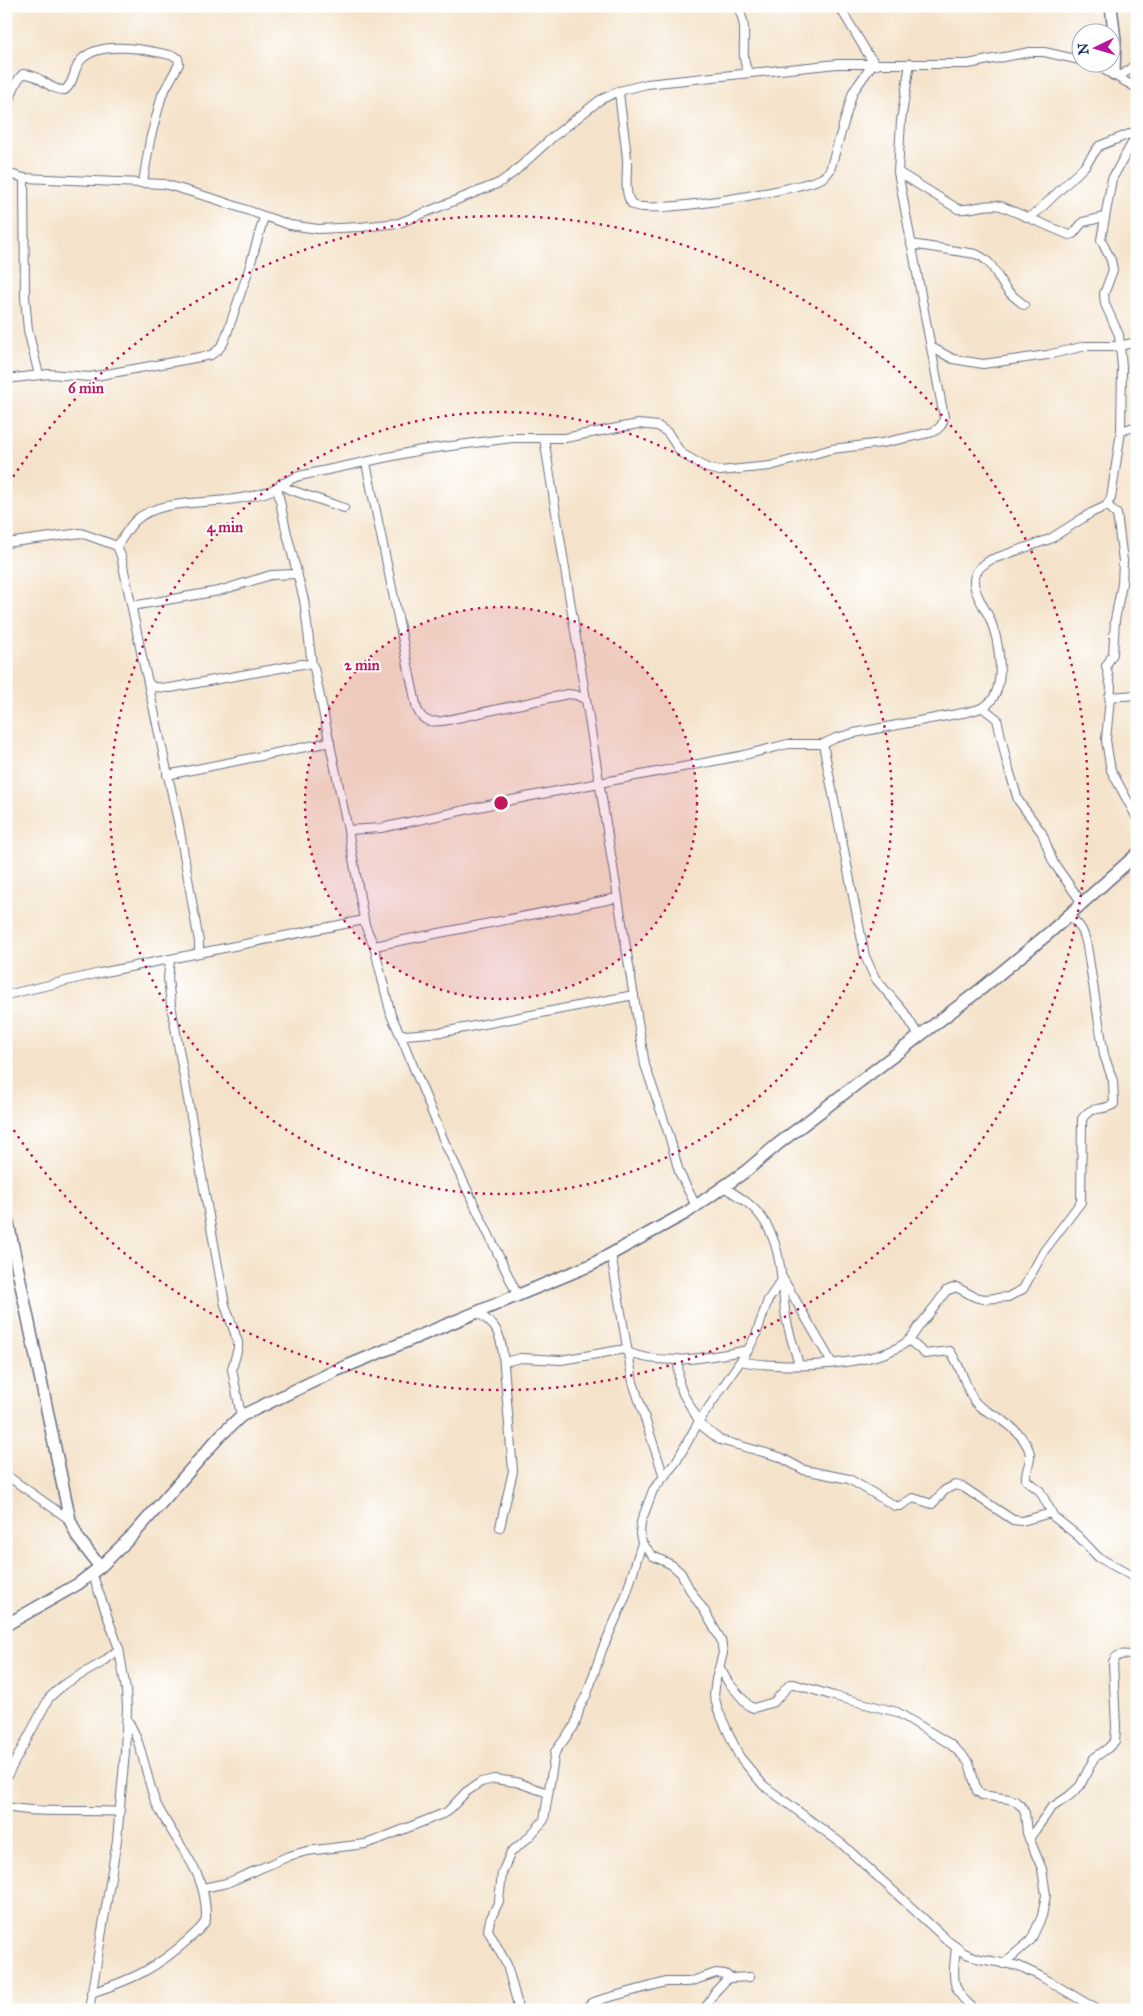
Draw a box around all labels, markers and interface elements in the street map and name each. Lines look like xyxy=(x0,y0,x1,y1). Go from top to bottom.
north arrow xyxy=(1070,22,1120,72)
text: N xyxy=(1075,42,1093,56)
text: 6 min xyxy=(68,379,105,397)
text: 4 min xyxy=(207,518,244,537)
text: 2 min xyxy=(344,656,381,674)
centre of rings xyxy=(492,794,510,812)

